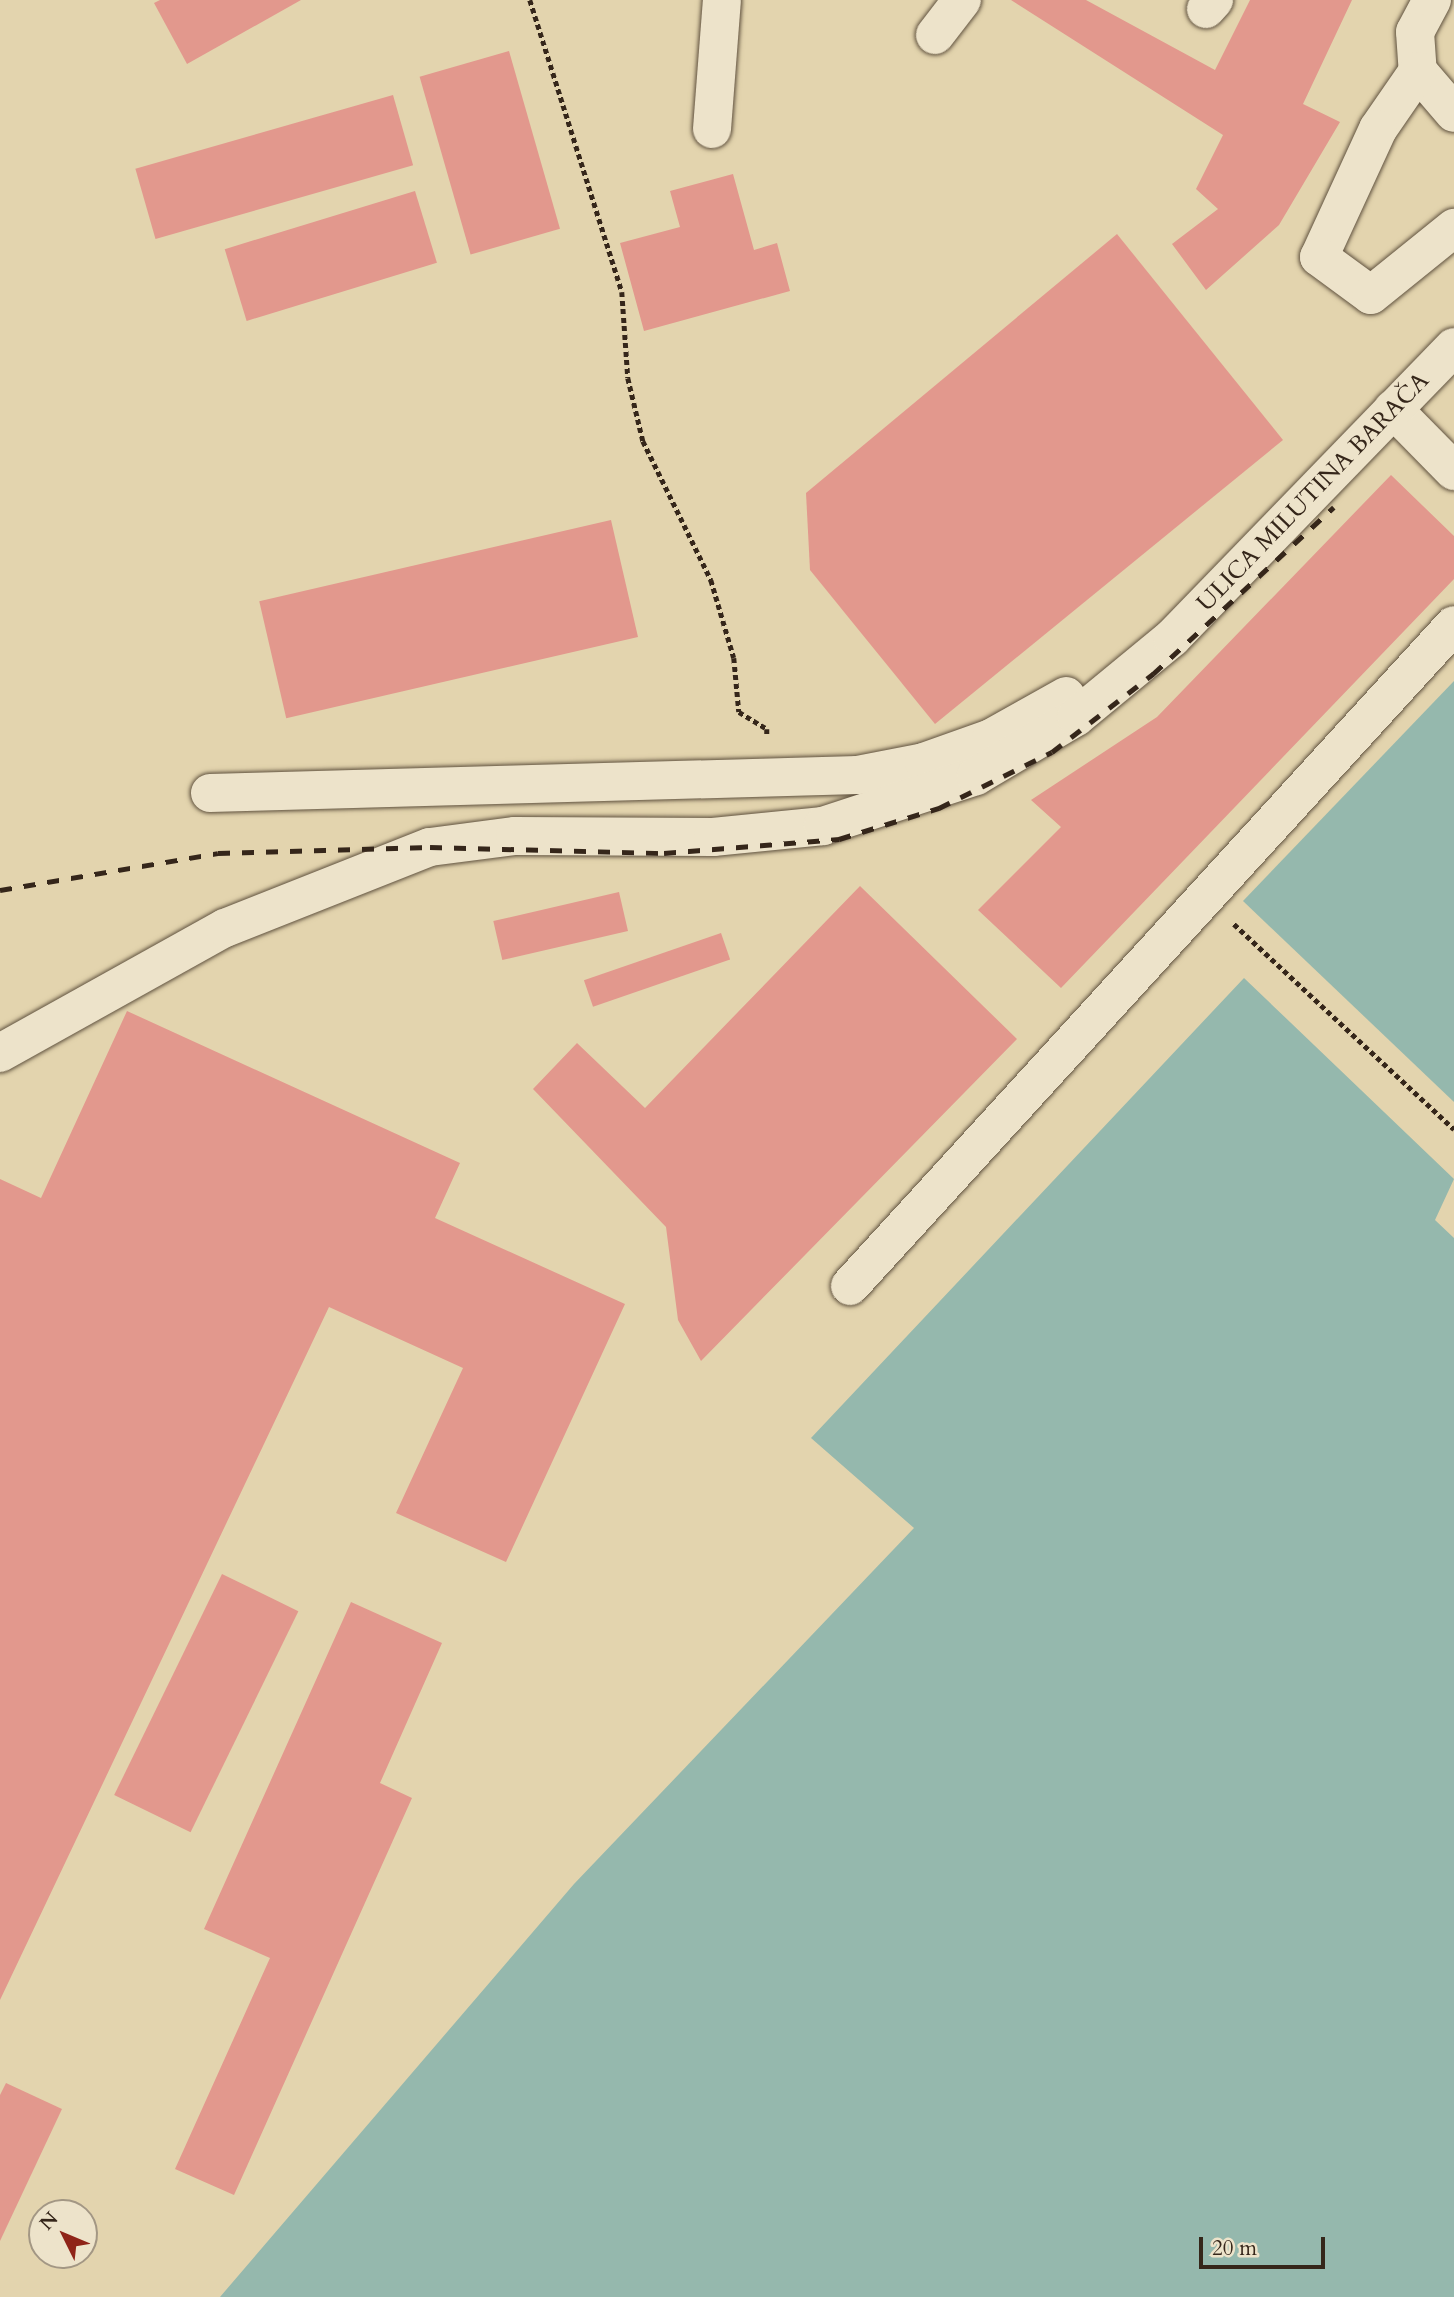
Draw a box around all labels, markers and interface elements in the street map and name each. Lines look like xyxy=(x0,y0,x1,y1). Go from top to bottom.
street label: ULICA MILUTINA BARAČA xyxy=(1191,366,1435,618)
north arrow xyxy=(28,2199,98,2269)
text: N xyxy=(34,2206,64,2236)
scale bar xyxy=(1202,2224,1328,2268)
text: 20 m xyxy=(1212,2234,1257,2263)

